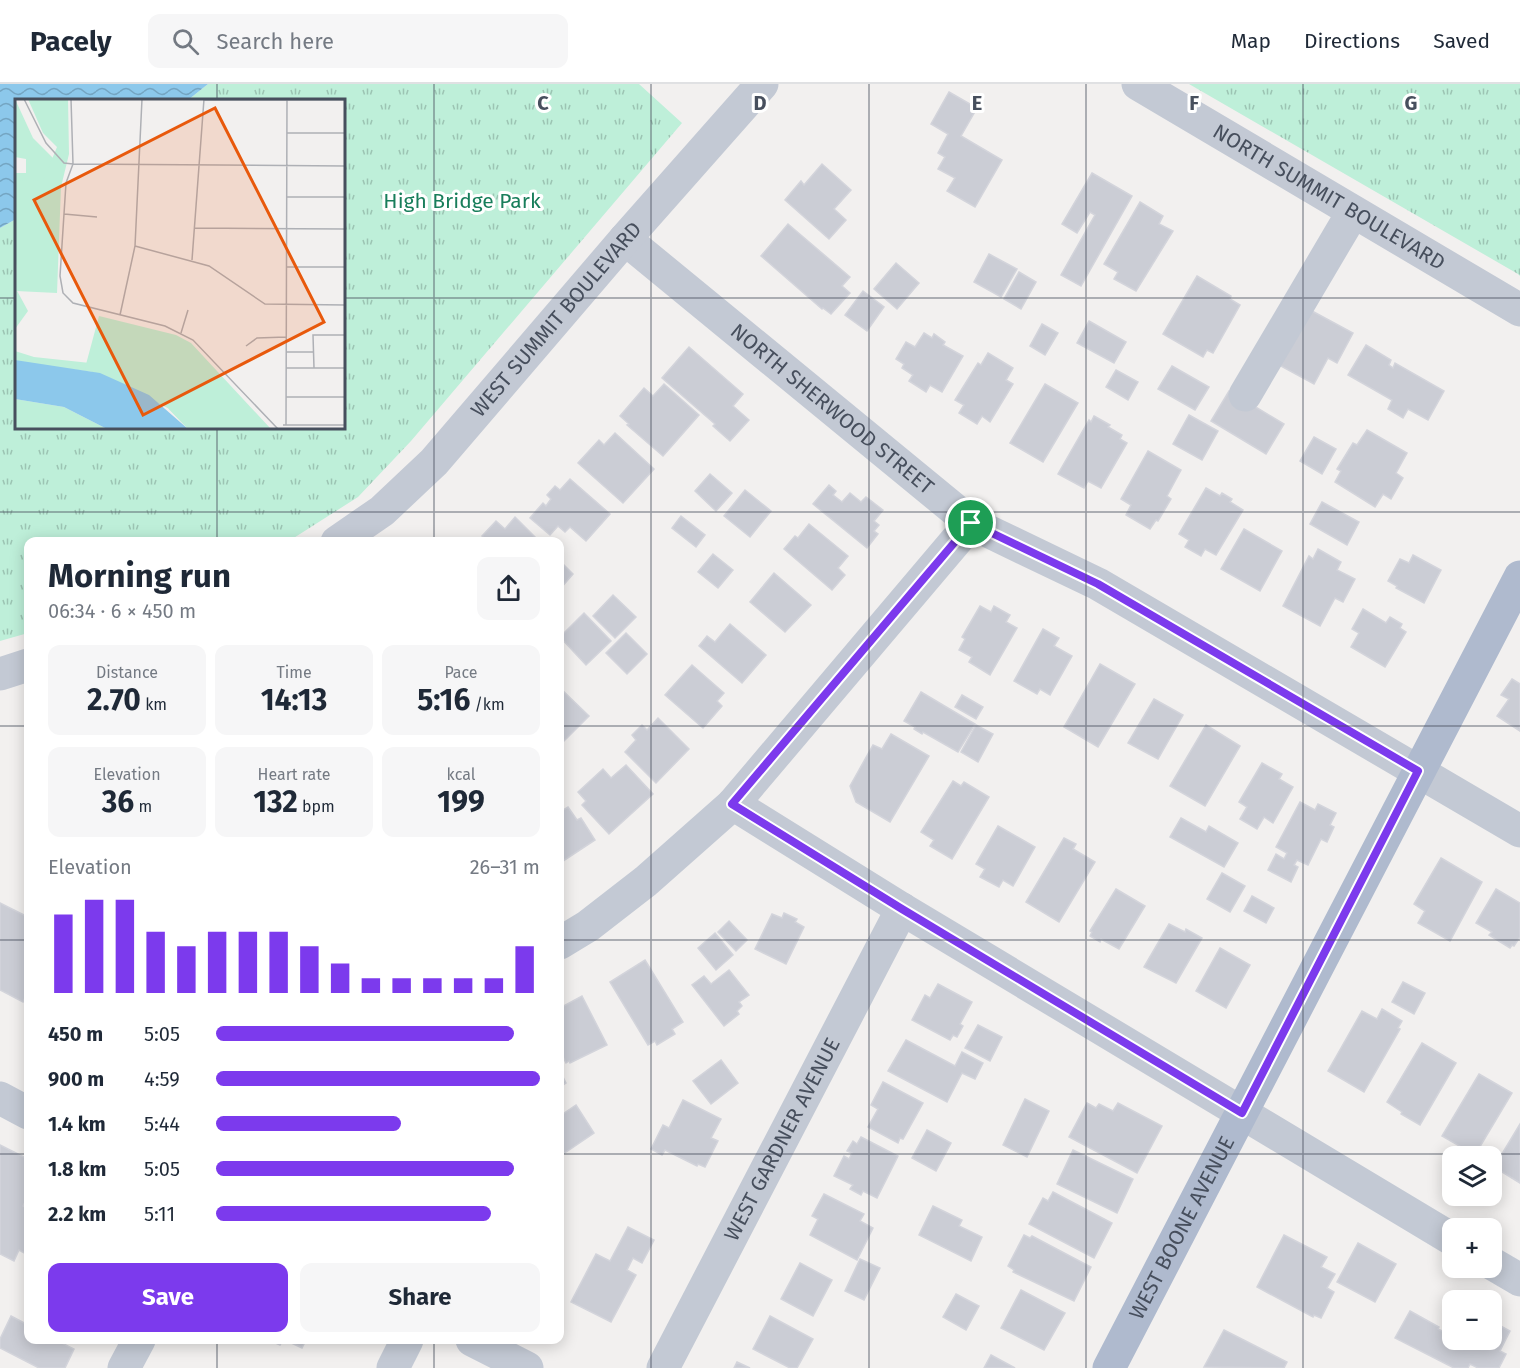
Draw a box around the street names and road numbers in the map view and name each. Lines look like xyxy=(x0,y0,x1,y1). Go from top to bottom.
street label: NORTH SUMMIT BOULEVARD xyxy=(1208,118,1450,276)
street label: WEST SUMMIT BOULEVARD xyxy=(465,216,647,422)
street label: NORTH SHERWOOD STREET xyxy=(725,318,939,500)
street label: WEST GARDNER AVENUE xyxy=(719,1033,846,1245)
street label: WEST BOONE AVENUE xyxy=(1124,1132,1240,1324)

